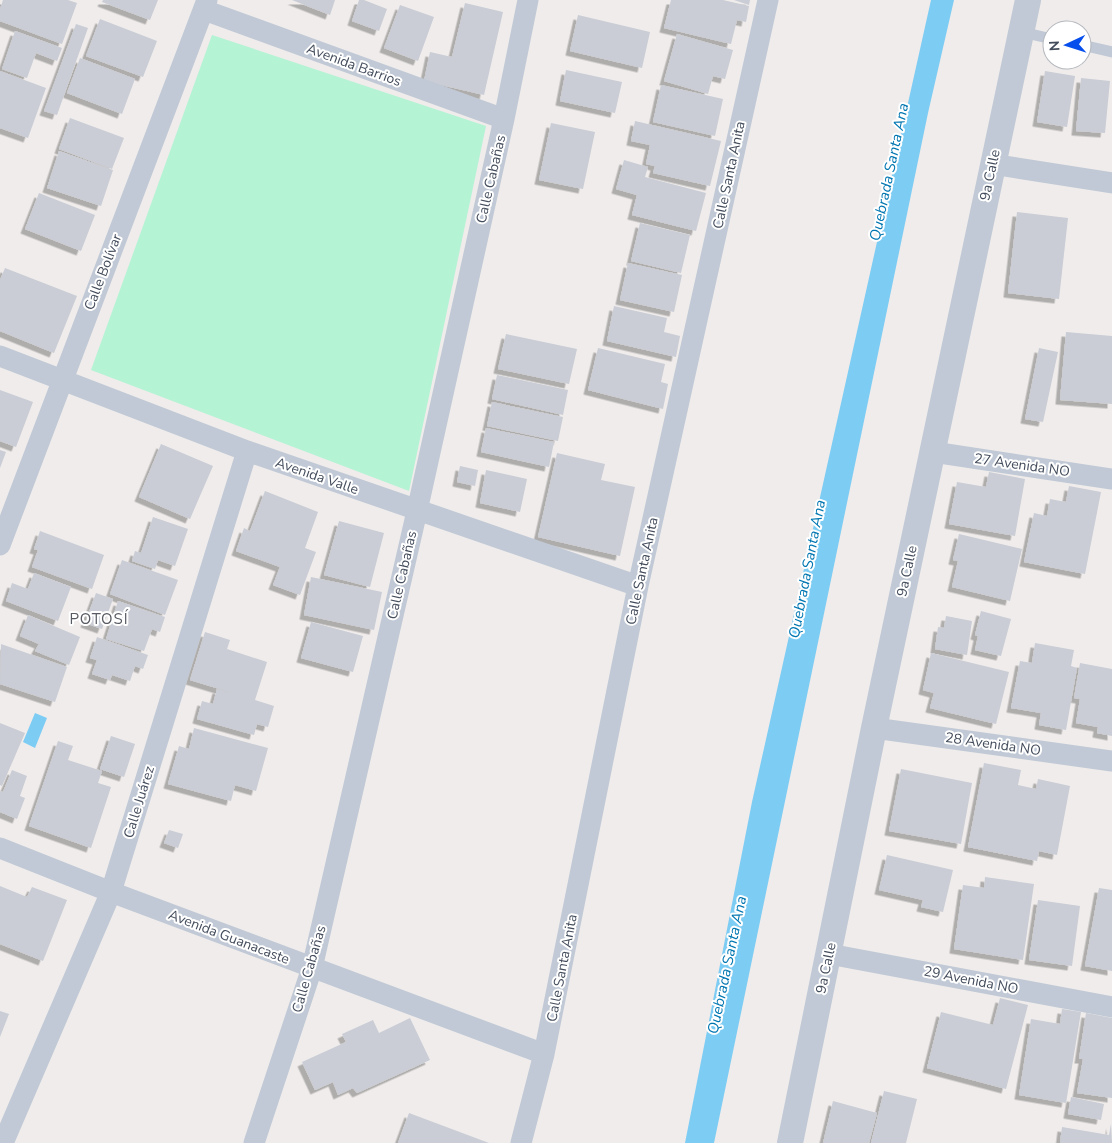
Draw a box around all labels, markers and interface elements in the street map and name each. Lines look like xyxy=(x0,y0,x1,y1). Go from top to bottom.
north arrow xyxy=(1042,20,1092,70)
street label: Avenida Barrios xyxy=(304,39,404,91)
text: N xyxy=(1045,40,1064,52)
water label: Quebrada Santa Ana xyxy=(865,101,913,243)
street label: Calle Santa Anita xyxy=(708,119,750,231)
street label: Calle Cabañas xyxy=(472,133,510,225)
street label: 9a Calle xyxy=(975,148,1005,202)
street label: Calle Bolívar xyxy=(80,231,126,313)
street label: 27 Avenida NO xyxy=(973,449,1071,481)
street label: Avenida Valle xyxy=(273,453,361,499)
water label: Quebrada Santa Ana xyxy=(784,498,830,640)
street label: Calle Santa Anita xyxy=(621,515,663,627)
street label: Calle Cabañas xyxy=(383,529,421,621)
street label: 9a Calle xyxy=(892,544,922,598)
district label: POTOSÍ xyxy=(69,609,129,629)
street label: 28 Avenida NO xyxy=(944,728,1042,760)
street label: Calle Juárez xyxy=(119,763,159,840)
water label: Quebrada Santa Ana xyxy=(703,894,751,1036)
street label: Avenida Guanacaste xyxy=(166,905,292,969)
street label: Calle Santa Anita xyxy=(542,912,582,1024)
street label: Calle Cabañas xyxy=(287,923,331,1015)
street label: 9a Calle xyxy=(811,941,841,995)
street label: 29 Avenida NO xyxy=(922,961,1020,999)

